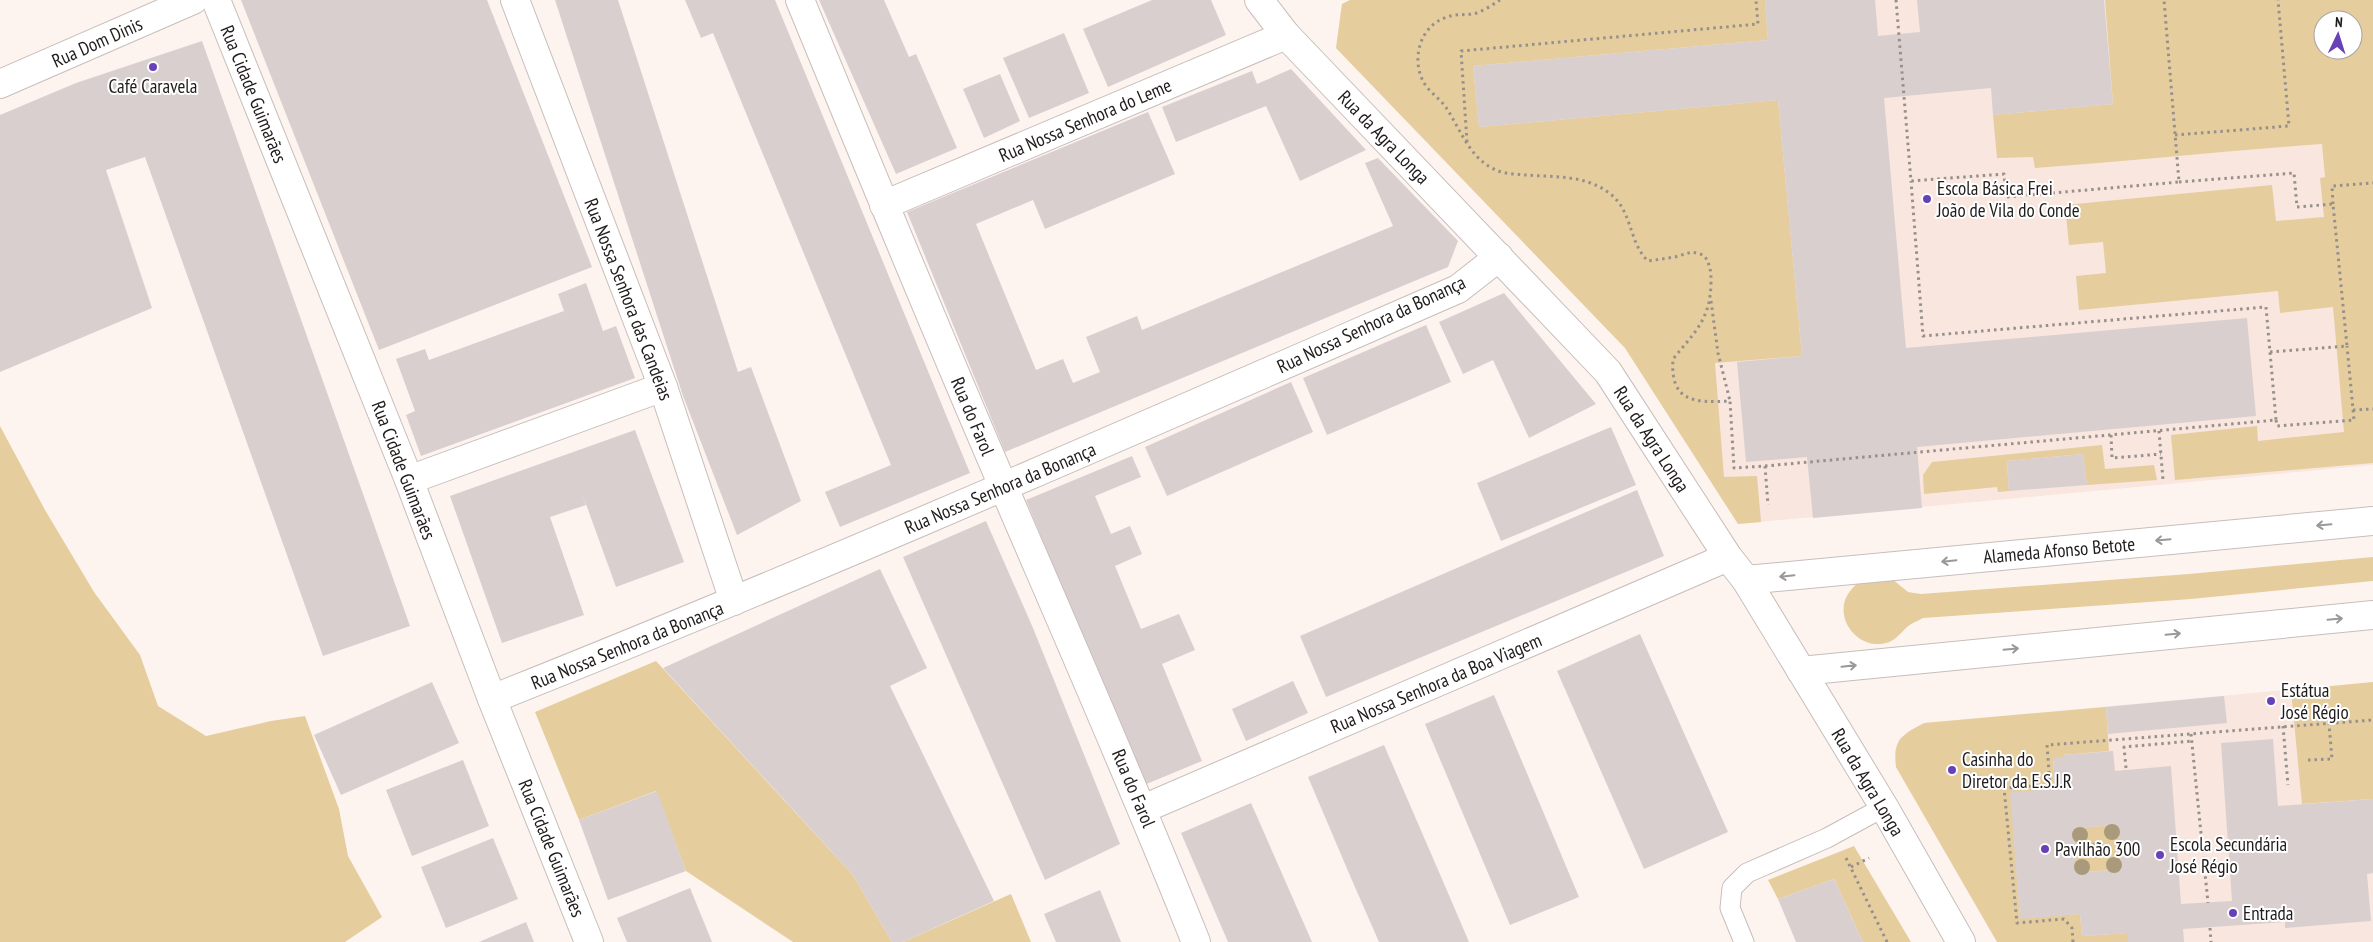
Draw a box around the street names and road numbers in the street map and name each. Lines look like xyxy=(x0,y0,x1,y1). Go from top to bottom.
street label: Rua Dom Dinis xyxy=(48,11,146,73)
street label: Rua Cidade Guimarães xyxy=(215,22,293,166)
street label: Rua Nossa Senhora do Leme xyxy=(995,73,1175,167)
street label: Rua da Agra Longa xyxy=(1333,85,1435,189)
street label: Rua Nossa Senhora das Candeias xyxy=(579,195,679,403)
street label: Rua Nossa Senhora da Bonança xyxy=(1273,270,1469,378)
street label: Rua do Farol xyxy=(946,373,1000,459)
street label: Rua da Agra Longa xyxy=(1609,381,1695,497)
street label: Rua Cidade Guimarães xyxy=(367,397,441,543)
street label: Rua Nossa Senhora da Bonança xyxy=(901,437,1099,539)
street label: Alameda Afonso Betote xyxy=(1982,531,2136,569)
street label: Rua Nossa Senhora da Bonança xyxy=(527,595,727,695)
street label: Rua Nossa Senhora da Boa Viagem xyxy=(1327,628,1545,738)
street label: Rua da Agra Longa xyxy=(1826,724,1910,840)
street label: Rua do Farol xyxy=(1107,745,1161,831)
street label: Rua Cidade Guimarães xyxy=(513,776,591,920)

